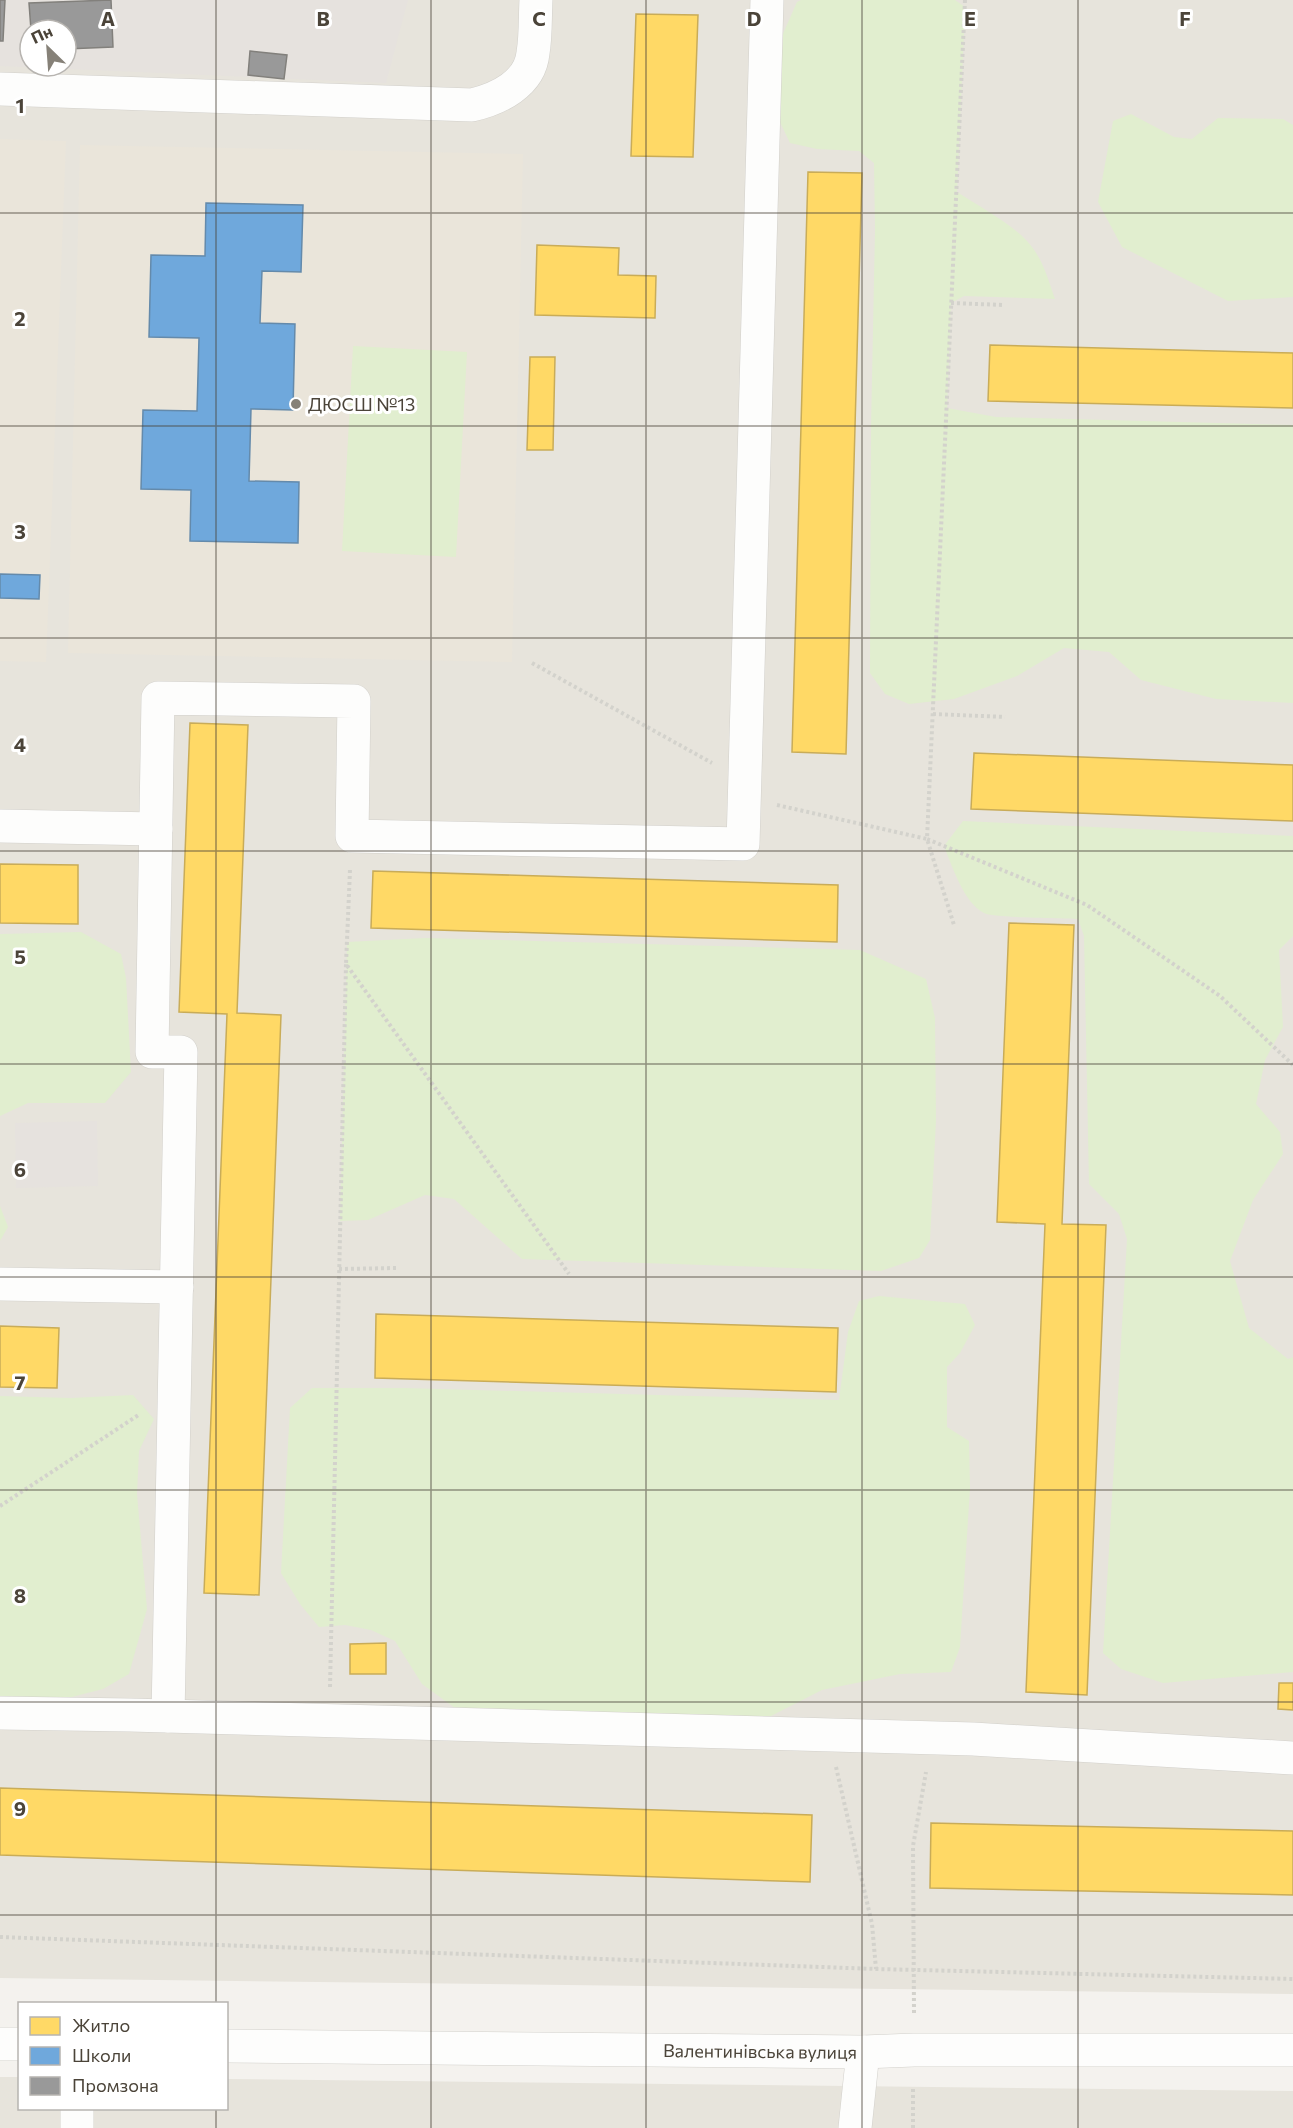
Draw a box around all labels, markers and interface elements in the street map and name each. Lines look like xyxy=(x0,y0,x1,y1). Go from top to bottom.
text: A xyxy=(101,6,115,30)
text: B xyxy=(316,6,330,30)
text: C xyxy=(532,6,546,30)
text: D xyxy=(747,6,761,30)
text: E xyxy=(964,6,976,30)
text: F xyxy=(1179,6,1191,30)
north arrow xyxy=(18,18,78,78)
text: Пн xyxy=(28,21,55,47)
text: 1 xyxy=(15,93,25,117)
text: 2 xyxy=(14,306,26,330)
place label: ДЮСШ №13 xyxy=(308,393,415,415)
marker: ДЮСШ №13 xyxy=(289,397,303,411)
text: 3 xyxy=(14,519,26,543)
text: 4 xyxy=(14,732,26,756)
text: 5 xyxy=(14,944,26,968)
text: 6 xyxy=(14,1157,26,1181)
text: 7 xyxy=(15,1370,26,1394)
text: 8 xyxy=(14,1583,26,1607)
text: 9 xyxy=(14,1796,26,1820)
legend xyxy=(18,2002,228,2110)
text: Житло xyxy=(72,2014,130,2036)
street label: Валентинівська вулиця xyxy=(663,2039,857,2063)
text: Школи xyxy=(72,2044,131,2066)
text: Промзона xyxy=(72,2074,159,2096)

